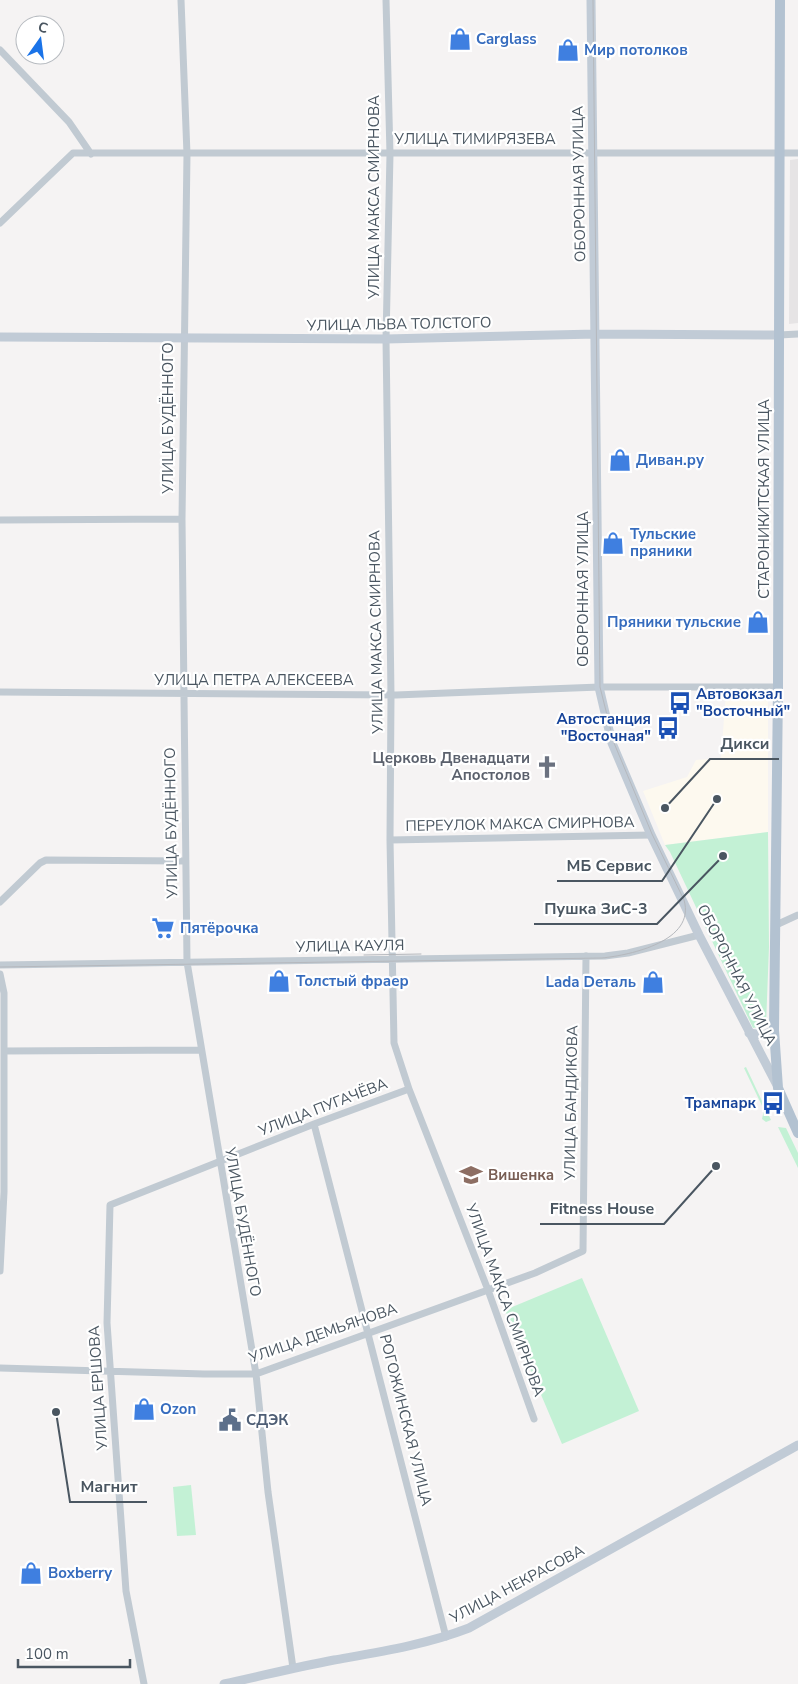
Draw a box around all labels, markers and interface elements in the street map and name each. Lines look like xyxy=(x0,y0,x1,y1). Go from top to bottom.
north arrow xyxy=(15,15,65,65)
text: С xyxy=(36,18,50,38)
shop icon: Carglass xyxy=(447,26,473,52)
place label: Carglass xyxy=(476,29,537,49)
shop icon: Мир потолков xyxy=(555,37,581,63)
place label: Мир потолков xyxy=(584,40,688,60)
street label: УЛИЦА МАКСА СМИРНОВА xyxy=(364,95,384,300)
street label: ОБОРОННАЯ УЛИЦА xyxy=(568,106,590,262)
street label: УЛИЦА ТИМИРЯЗЕВА xyxy=(393,129,556,149)
street label: УЛИЦА ЛЬВА ТОЛСТОГО xyxy=(306,312,491,336)
street label: УЛИЦА БУДЁННОГО xyxy=(158,342,178,495)
street label: СТАРОНИКИТСКАЯ УЛИЦА xyxy=(754,399,774,599)
shop icon: Диван.ру xyxy=(607,447,633,473)
place label: Диван.ру xyxy=(636,450,705,470)
street label: ОБОРОННАЯ УЛИЦА xyxy=(573,511,593,667)
place label: Тульские пряники xyxy=(630,524,696,561)
street label: УЛИЦА МАКСА СМИРНОВА xyxy=(364,530,388,735)
shop icon: Тульские пряники xyxy=(600,530,626,556)
shop icon: Пряники тульские xyxy=(745,609,771,635)
place label: Пряники тульские xyxy=(607,612,741,632)
street label: УЛИЦА ПЕТРА АЛЕКСЕЕВА xyxy=(153,670,354,690)
place label: Автовокзал "Восточный" xyxy=(696,684,790,721)
bus stop icon: Автовокзал "Восточный" xyxy=(667,690,693,716)
place label: Автостанция "Восточная" xyxy=(557,709,651,746)
bus stop icon: Автостанция "Восточная" xyxy=(655,715,681,741)
callout: Дикси xyxy=(710,728,779,759)
text: Дикси xyxy=(721,733,769,755)
street label: УЛИЦА БУДЁННОГО xyxy=(160,747,182,900)
place label: Церковь Двенадцати Апостолов xyxy=(373,748,530,785)
church icon: Церковь Двенадцати Апостолов xyxy=(534,754,560,780)
street label: ПЕРЕУЛОК МАКСА СМИРНОВА xyxy=(405,812,635,836)
callout: МБ Сервис xyxy=(557,850,662,881)
text: МБ Сервис xyxy=(567,855,652,877)
callout: Пушка ЗиС-3 xyxy=(534,893,657,924)
text: Пушка ЗиС-3 xyxy=(544,898,648,920)
street label: ОБОРОННАЯ УЛИЦА xyxy=(693,901,781,1049)
supermarket icon: Пятёрочка xyxy=(150,915,176,941)
place label: Пятёрочка xyxy=(180,918,259,938)
street label: УЛИЦА КАУЛЯ xyxy=(294,935,405,957)
shop icon: Толстый фраер xyxy=(266,968,292,994)
shop icon: Lada Dеталь xyxy=(640,969,666,995)
place label: Толстый фраер xyxy=(296,971,409,991)
place label: Lada Dеталь xyxy=(546,972,636,992)
street label: УЛИЦА БАНДИКОВА xyxy=(560,1025,582,1182)
street label: УЛИЦА ПУГАЧЁВА xyxy=(255,1073,390,1141)
bus stop icon: Трампарк xyxy=(760,1090,786,1116)
place label: Трампарк xyxy=(685,1093,757,1113)
street label: УЛИЦА БУДЁННОГО xyxy=(220,1145,266,1298)
school or university icon: Вишенка xyxy=(458,1162,484,1188)
place label: Вишенка xyxy=(488,1165,554,1185)
callout: Fitness House xyxy=(540,1193,664,1224)
text: Fitness House xyxy=(550,1198,655,1220)
street label: УЛИЦА МАКСА СМИРНОВА xyxy=(460,1200,549,1399)
street label: УЛИЦА ДЕМЬЯНОВА xyxy=(245,1298,400,1368)
street label: УЛИЦА ЕРШОВА xyxy=(84,1325,112,1452)
street label: РОГОЖИНСКАЯ УЛИЦА xyxy=(375,1332,437,1508)
shop icon: Ozon xyxy=(131,1396,157,1422)
place label: Ozon xyxy=(160,1399,196,1419)
public building icon: СДЭК xyxy=(217,1407,243,1433)
place label: СДЭК xyxy=(246,1410,289,1430)
callout: Магнит xyxy=(70,1471,147,1502)
text: Магнит xyxy=(80,1476,138,1498)
street label: УЛИЦА НЕКРАСОВА xyxy=(445,1540,588,1628)
shop icon: Boxberry xyxy=(18,1560,44,1586)
place label: Boxberry xyxy=(48,1563,112,1583)
scale bar xyxy=(18,1636,130,1668)
text: 100 m xyxy=(25,1644,69,1664)

